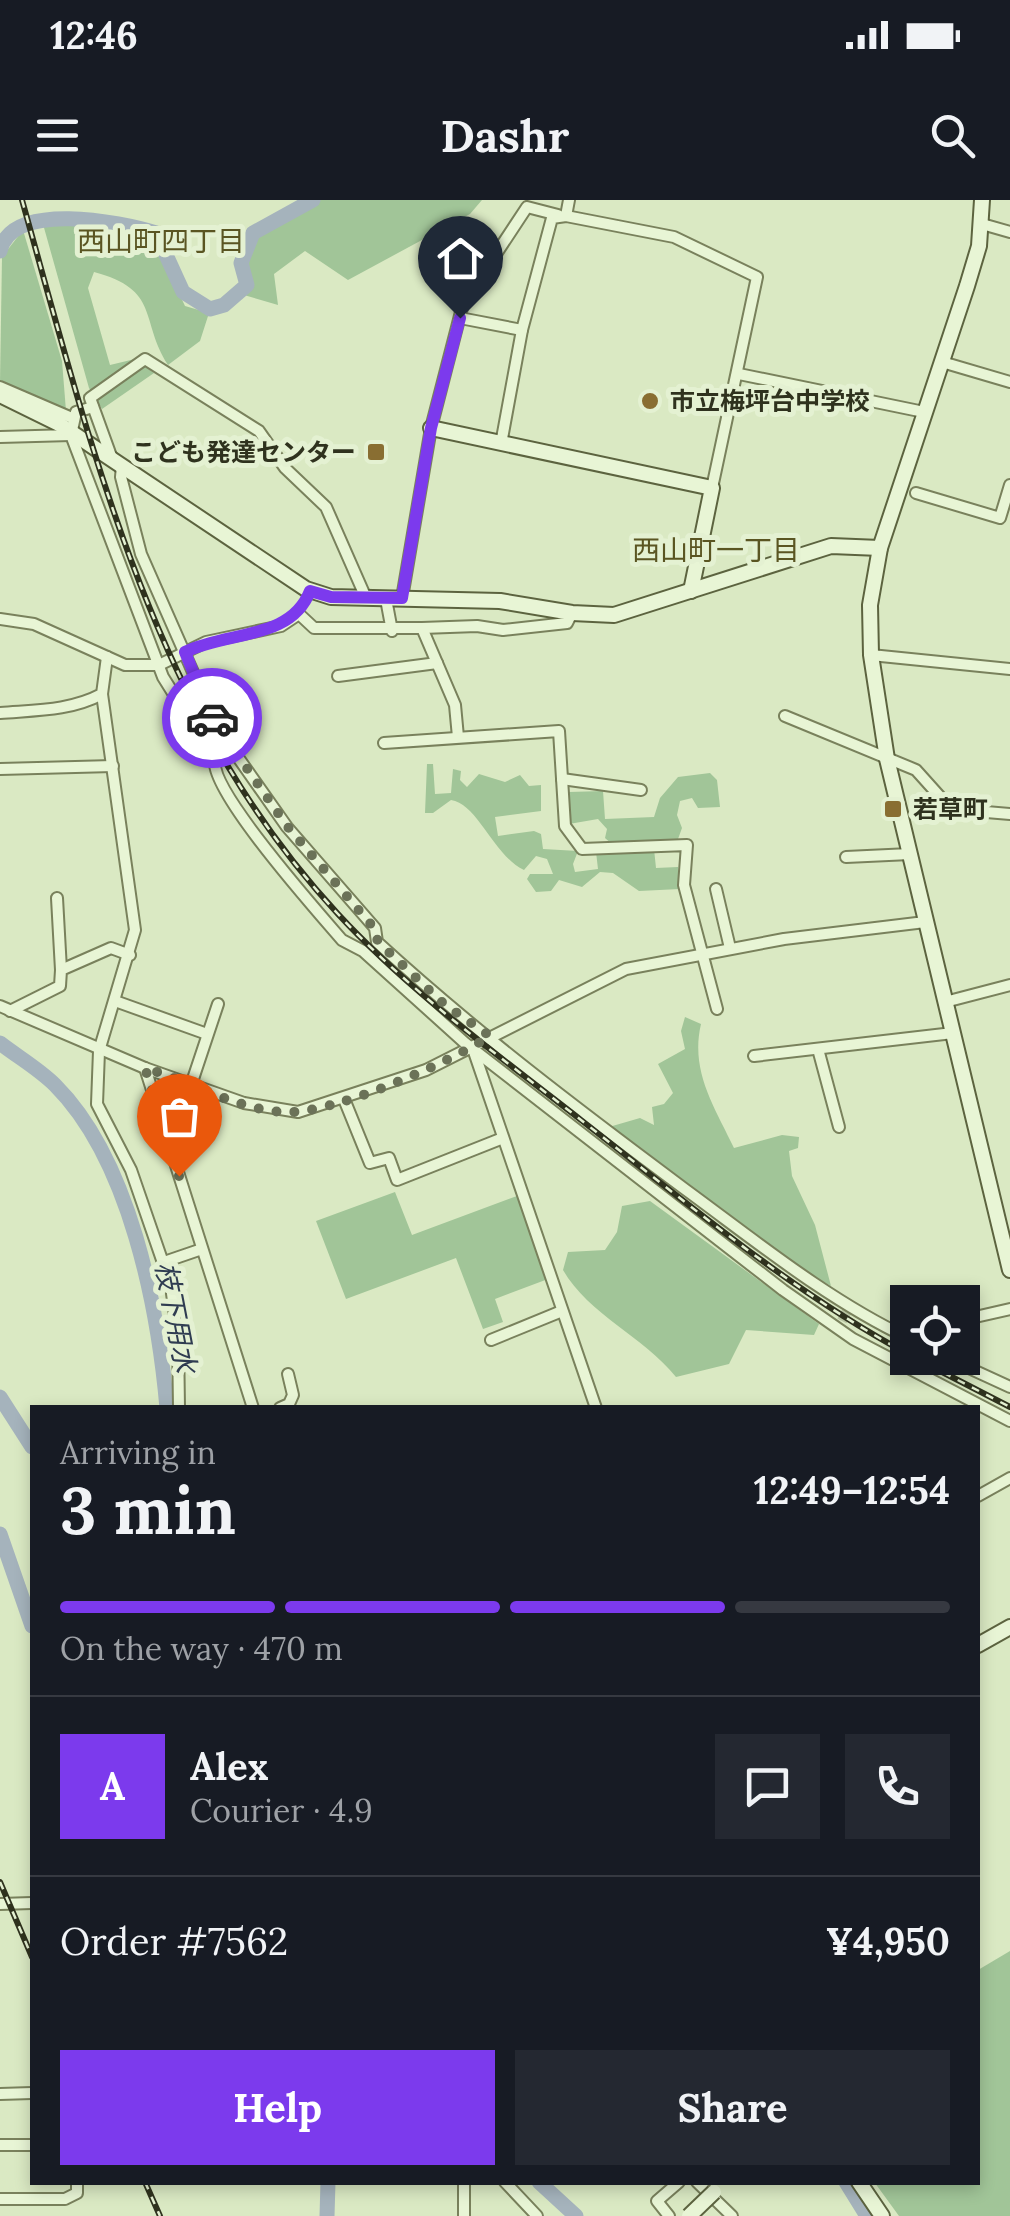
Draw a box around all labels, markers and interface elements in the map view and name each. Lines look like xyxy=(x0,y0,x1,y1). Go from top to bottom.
text: 12:46 xyxy=(50,11,138,59)
text: Dashr xyxy=(441,107,569,164)
icon: menu xyxy=(30,108,85,163)
icon: search xyxy=(925,108,980,163)
pin xyxy=(418,216,503,319)
district label: 西山町四丁目 xyxy=(77,223,245,259)
icon: home xyxy=(433,231,488,286)
place label: 市立梅坪台中学校 xyxy=(670,385,870,417)
marker: 市立梅坪台中学校 xyxy=(639,390,661,412)
place label: こども発達センター xyxy=(131,436,356,468)
marker: こども発達センター xyxy=(365,441,387,463)
district label: 西山町一丁目 xyxy=(632,532,800,568)
courier xyxy=(162,668,262,768)
icon: car xyxy=(185,691,240,746)
place label: 若草町 xyxy=(913,793,988,825)
marker: 若草町 xyxy=(882,798,904,820)
pin xyxy=(137,1074,222,1177)
icon: bag xyxy=(152,1089,207,1144)
water label: 枝下用水 xyxy=(148,1259,205,1378)
map controls xyxy=(890,1285,980,1375)
button: locate xyxy=(890,1285,980,1375)
text: Arriving in xyxy=(60,1432,216,1473)
text: 12:49–12:54 xyxy=(754,1466,950,1514)
text: 3 min xyxy=(60,1469,236,1552)
text: On the way · 470 m xyxy=(60,1628,343,1669)
button: chat xyxy=(715,1734,820,1839)
button: phone xyxy=(845,1734,950,1839)
text: Alex xyxy=(190,1742,269,1790)
text: A xyxy=(100,1762,125,1810)
text: Courier · 4.9 xyxy=(190,1790,373,1831)
text: Order #7562 xyxy=(60,1917,288,1965)
text: ¥4,950 xyxy=(826,1917,950,1965)
button: Help xyxy=(60,2050,495,2165)
button: Share xyxy=(515,2050,950,2165)

